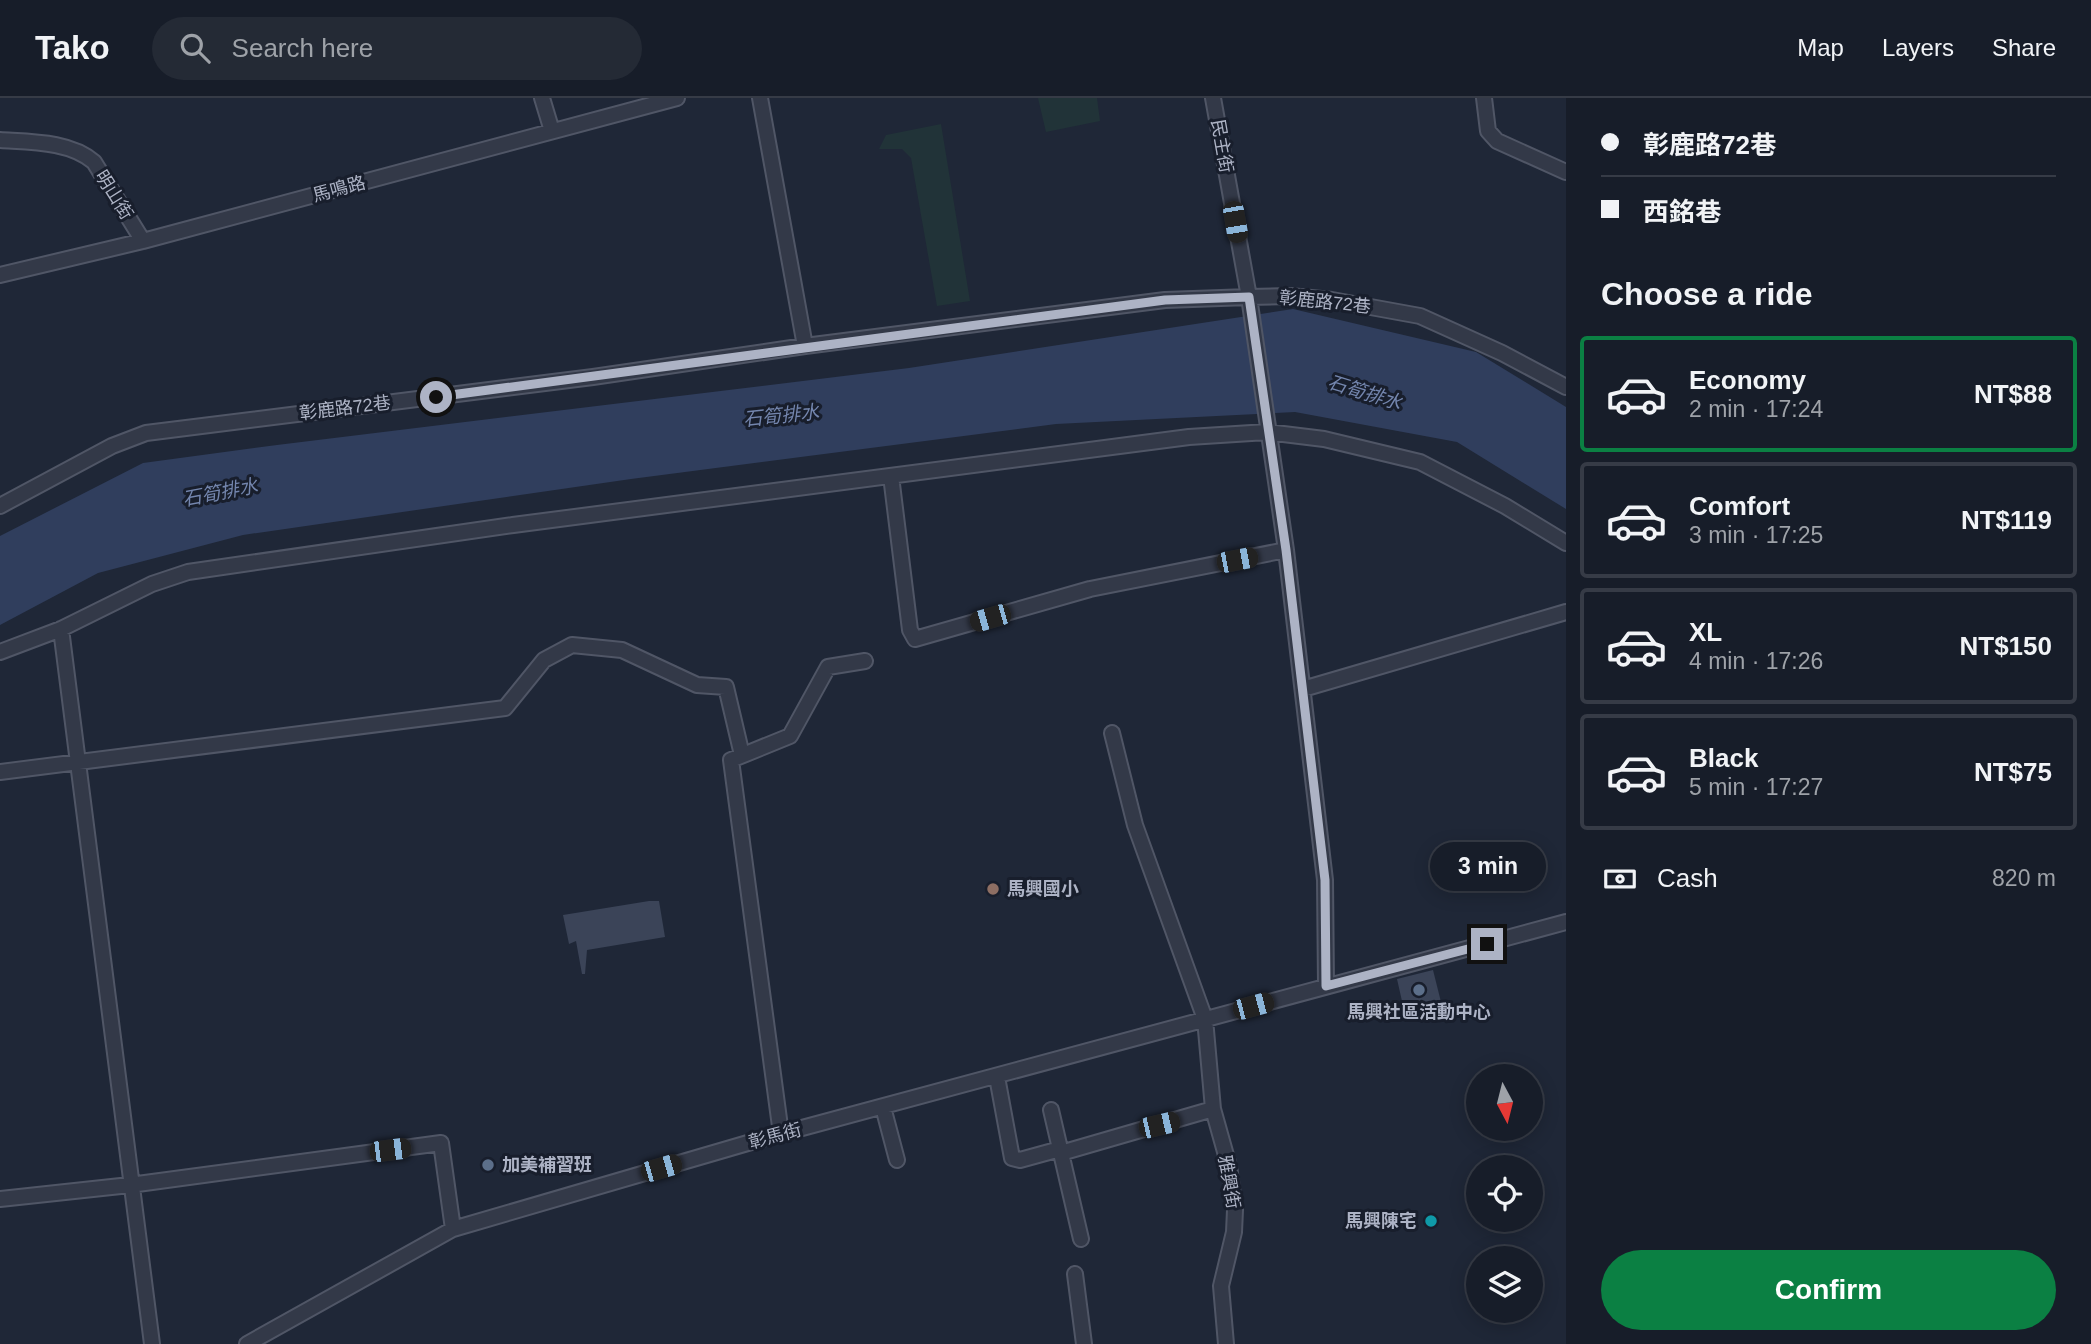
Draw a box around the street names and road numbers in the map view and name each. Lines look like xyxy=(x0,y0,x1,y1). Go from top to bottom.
street label: 民主街 xyxy=(1207,118,1237,174)
street label: 明山街 xyxy=(91,167,137,223)
street label: 馬鳴路 xyxy=(310,172,368,206)
street label: 彰鹿路72巷 xyxy=(1278,287,1372,317)
street label: 彰鹿路72巷 xyxy=(298,392,392,424)
street label: 彰馬街 xyxy=(746,1119,804,1153)
street label: 雅興街 xyxy=(1214,1154,1244,1210)

